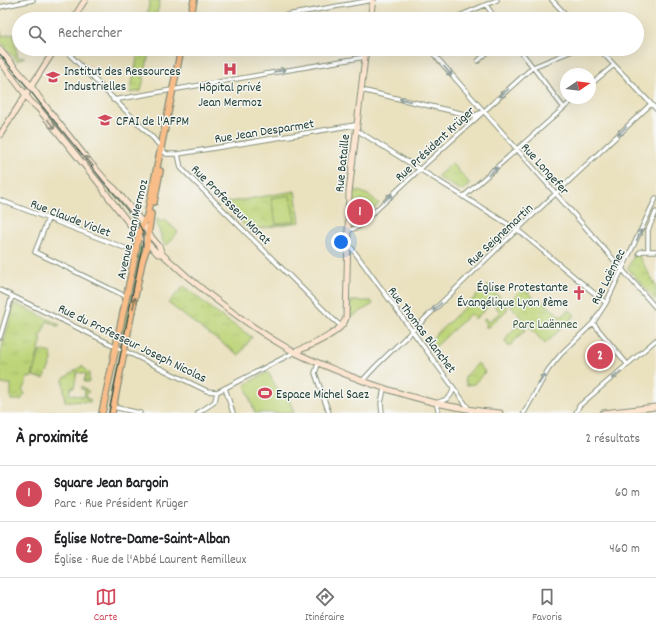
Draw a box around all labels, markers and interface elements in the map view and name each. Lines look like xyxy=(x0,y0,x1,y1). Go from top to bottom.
search box xyxy=(12,12,644,56)
icon: search xyxy=(26,23,48,45)
text: Rechercher xyxy=(58,23,122,45)
hospital icon: Hôpital privé Jean Mermoz xyxy=(222,61,238,77)
place label: Institut des Ressources Industrielles xyxy=(64,63,181,97)
one-way arrow xyxy=(443,66,452,76)
one-way arrow xyxy=(273,67,286,75)
north arrow xyxy=(560,68,596,104)
school or university icon: Institut des Ressources Industrielles xyxy=(45,69,61,85)
place label: Hôpital privé Jean Mermoz xyxy=(198,79,262,113)
one-way arrow xyxy=(499,88,509,98)
one-way arrow xyxy=(399,96,412,104)
street label: Rue Président Krüger xyxy=(392,103,480,187)
school or university icon: CFAI de l'AFPM xyxy=(97,112,113,128)
place label: CFAI de l'AFPM xyxy=(116,113,189,132)
street label: Rue Jean Desparmet xyxy=(213,115,316,150)
one-way arrow xyxy=(47,119,56,129)
one-way arrow xyxy=(618,126,628,135)
street label: Rue Bataille xyxy=(331,133,356,193)
street label: Rue Longefer xyxy=(516,139,573,200)
one-way arrow xyxy=(84,155,93,166)
street label: Rue Professeur Morat xyxy=(186,161,275,250)
one-way arrow xyxy=(487,167,497,176)
street label: Avenue Jean Mermoz xyxy=(113,178,154,281)
one-way arrow xyxy=(383,194,394,203)
street label: Rue Claude Violet xyxy=(27,195,113,243)
pin: 1 xyxy=(347,197,373,227)
street label: Rue Seignemartin xyxy=(463,200,538,272)
one-way arrow xyxy=(636,229,643,241)
your location xyxy=(331,232,351,252)
street label: Rue Laënnec xyxy=(587,246,631,308)
place label: Église Protestante Évangélique Lyon 8ème xyxy=(457,279,568,313)
street label: Rue Thomas Blanchet xyxy=(382,283,460,378)
church icon: Église Protestante Évangélique Lyon 8ème xyxy=(571,285,587,301)
one-way arrow xyxy=(130,297,138,310)
street label: Rue du Professeur Joseph Nicolas xyxy=(54,300,209,389)
one-way arrow xyxy=(432,302,442,312)
park label: Parc Laënnec xyxy=(512,316,578,335)
pin: 2 xyxy=(587,341,613,371)
one-way arrow xyxy=(610,371,621,380)
one-way arrow xyxy=(539,373,547,385)
sports icon: Espace Michel Saez xyxy=(257,385,273,401)
place label: Espace Michel Saez xyxy=(276,386,369,405)
text: À proximité xyxy=(16,427,88,451)
text: 2 résultats xyxy=(586,430,640,449)
text: Square Jean Bargoin xyxy=(54,473,168,495)
text: 1 xyxy=(28,484,30,503)
text: 60 m xyxy=(615,484,640,503)
text: Parc · Rue Président Krüger xyxy=(54,495,188,514)
text: Église Notre-Dame-Saint-Alban xyxy=(54,529,230,551)
text: 2 xyxy=(26,540,32,559)
text: 460 m xyxy=(609,540,640,559)
text: Église · Rue de l'Abbé Laurent Remilleux xyxy=(54,551,246,570)
tab: Carte xyxy=(94,586,117,626)
tab: Itinéraire xyxy=(305,586,344,626)
tab: Favoris xyxy=(532,586,562,626)

